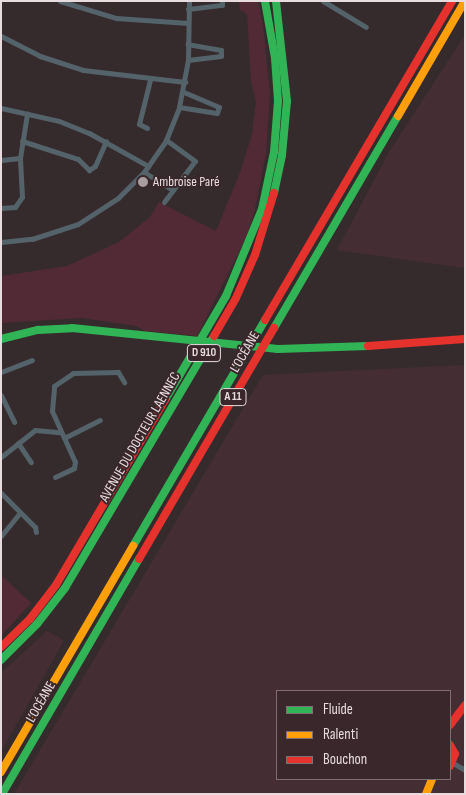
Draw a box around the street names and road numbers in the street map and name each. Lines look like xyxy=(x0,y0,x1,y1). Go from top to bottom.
street label: L’OCÉANE xyxy=(227,329,263,375)
road number: D 910 xyxy=(186,343,222,362)
street label: AVENUE DU DOCTEUR LAENNEC xyxy=(96,369,184,505)
road number: A 11 xyxy=(219,388,247,407)
street label: L’OCÉANE xyxy=(23,679,59,725)

